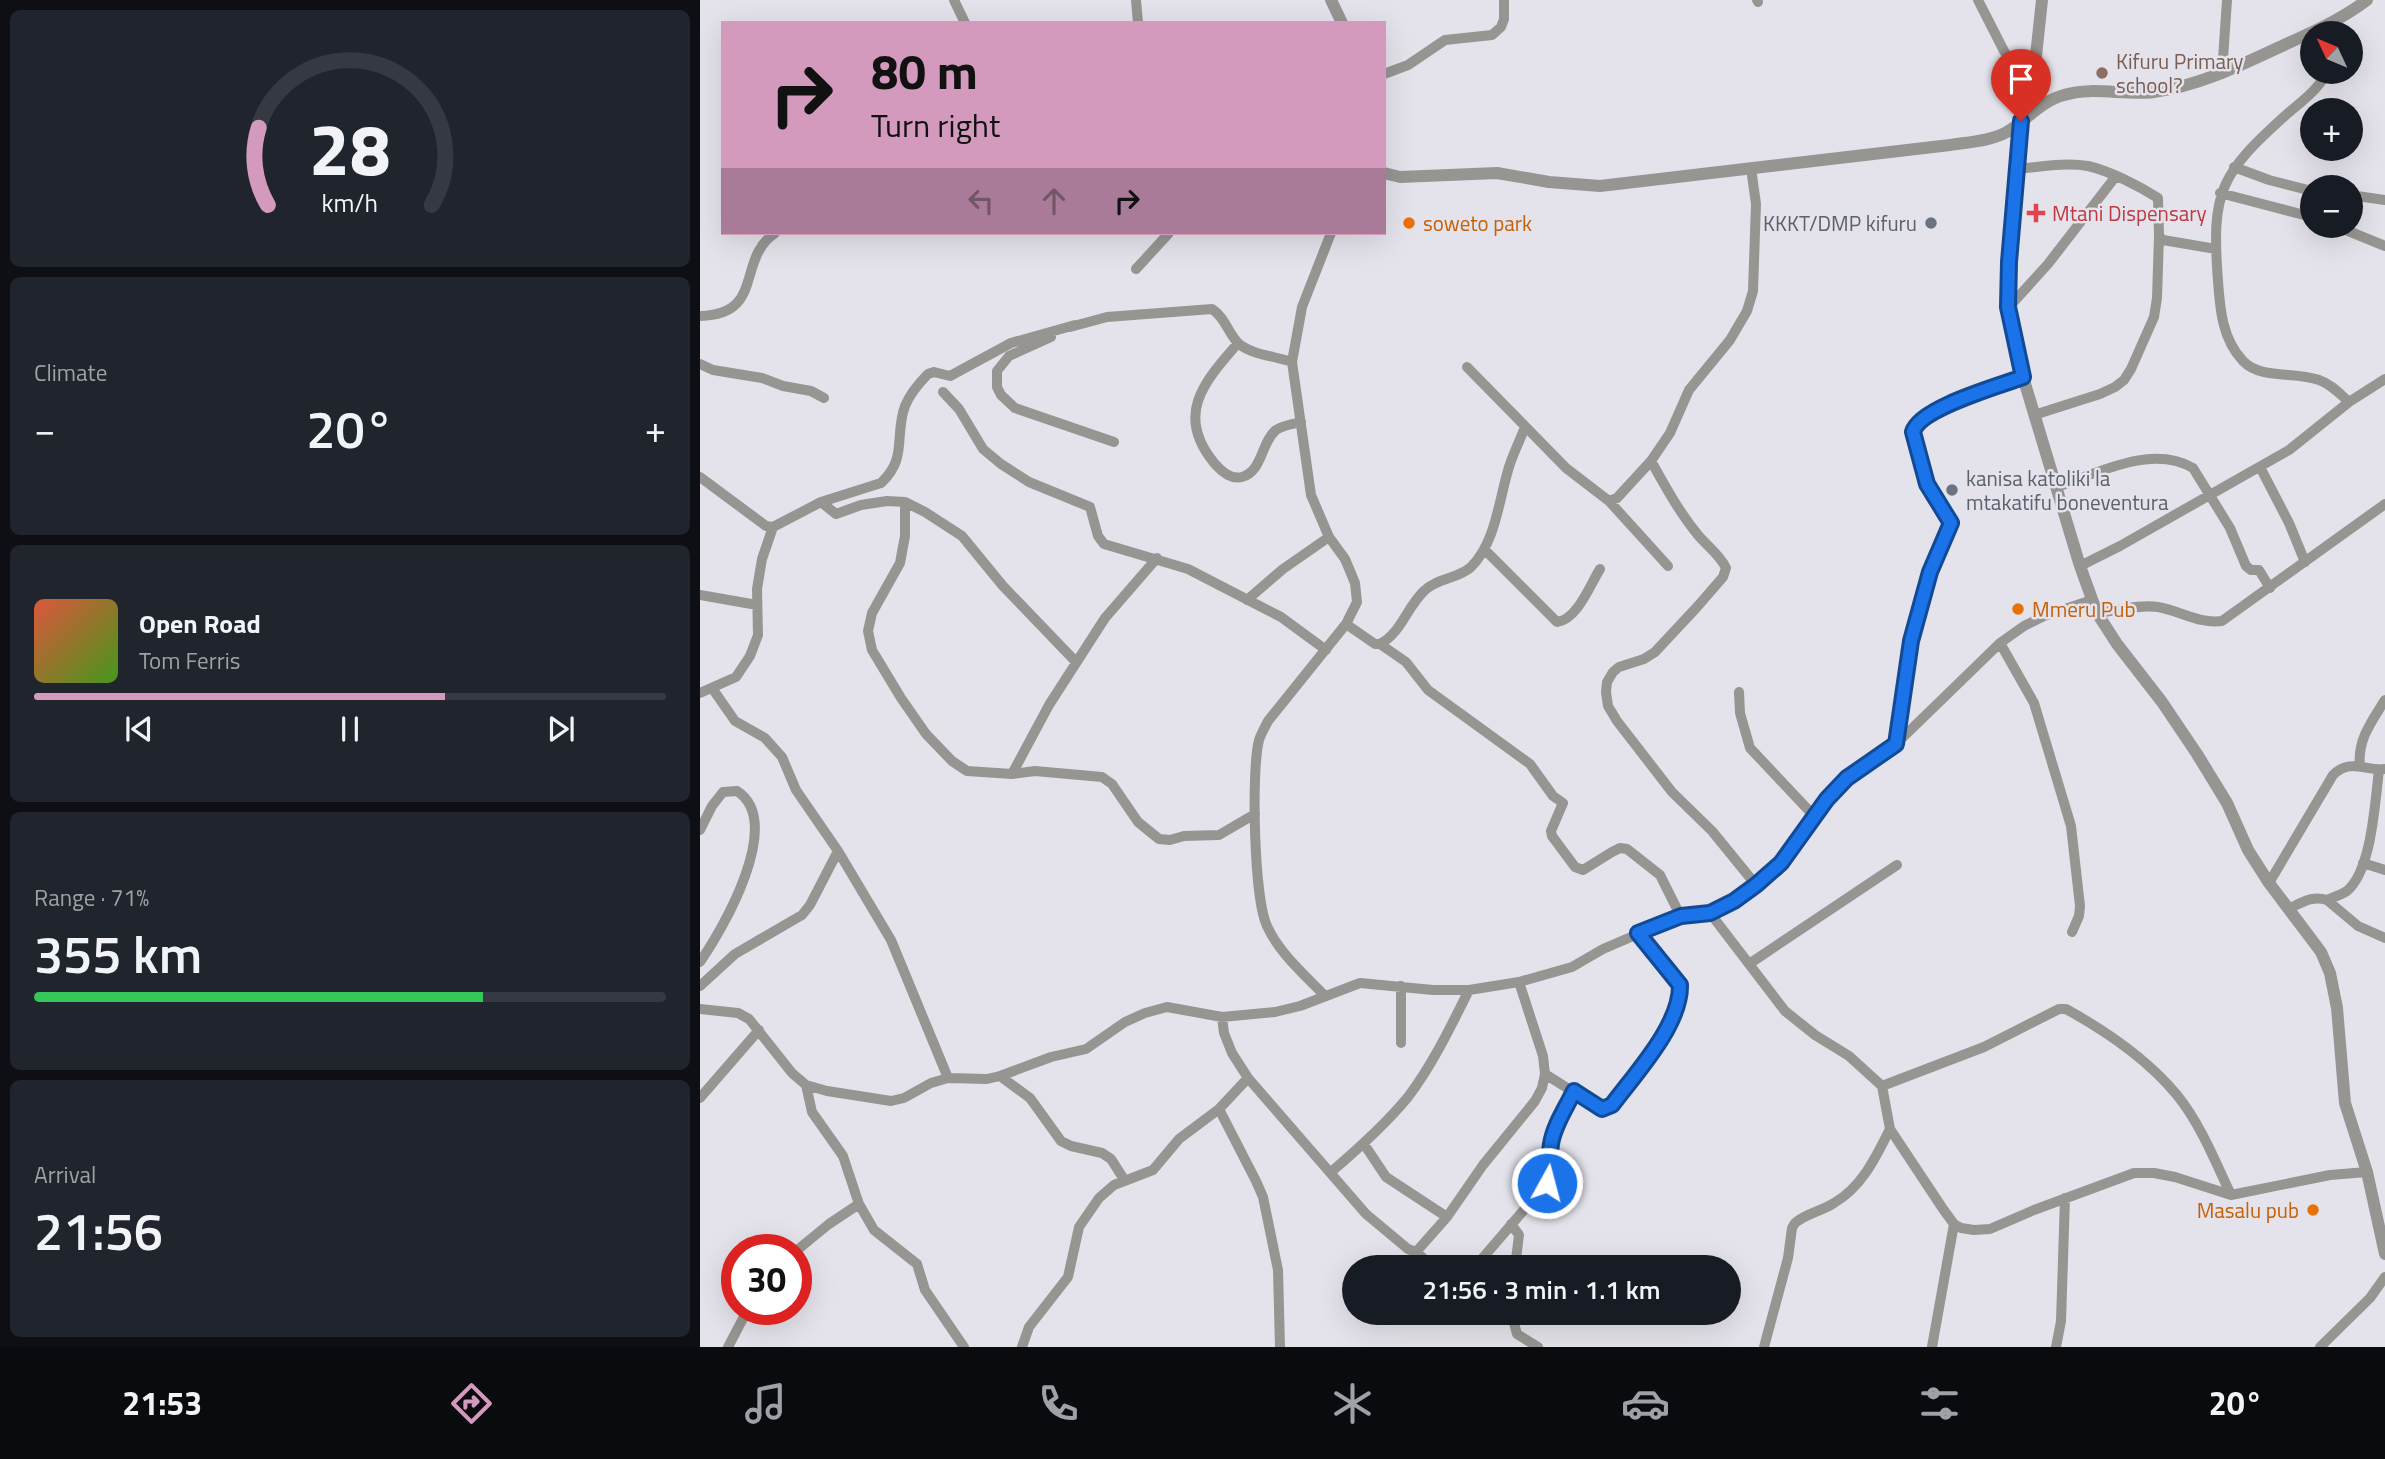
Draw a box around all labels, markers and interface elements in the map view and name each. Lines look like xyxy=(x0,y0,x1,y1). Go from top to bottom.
north arrow xyxy=(2300,21,2362,84)
map controls xyxy=(2300,21,2363,238)
text: 80 m xyxy=(871,33,978,108)
place label: Kifuru Primary school? xyxy=(2116,45,2244,101)
icon: right xyxy=(756,49,847,140)
pin xyxy=(1991,49,2051,121)
icon: arrive xyxy=(2002,60,2040,98)
marker: Kifuru Primary school? xyxy=(2094,65,2110,81)
text: 28 xyxy=(309,93,391,203)
button: + xyxy=(2300,98,2363,161)
text: Turn right xyxy=(871,101,1000,149)
button: − xyxy=(2300,175,2363,238)
icon: left xyxy=(962,182,1000,220)
icon: ahead xyxy=(1035,182,1073,220)
icon: right xyxy=(1108,182,1146,220)
text: km/h xyxy=(322,184,378,222)
place label: Mtani Dispensary xyxy=(2052,197,2207,229)
marker: Mtani Dispensary xyxy=(2026,203,2046,223)
place label: soweto park xyxy=(1423,207,1532,239)
place label: KKKT/DMP kifuru xyxy=(1763,207,1917,239)
marker: soweto park xyxy=(1401,215,1417,231)
marker: KKKT/DMP kifuru xyxy=(1923,215,1939,231)
text: Climate xyxy=(34,355,107,390)
text: 20° xyxy=(306,389,394,468)
text: − xyxy=(34,400,55,458)
text: + xyxy=(645,400,666,458)
place label: kanisa katoliki la mtakatifu boneventura xyxy=(1966,462,2169,518)
marker: kanisa katoliki la mtakatifu boneventura xyxy=(1944,482,1960,498)
place label: Mmeru Pub xyxy=(2032,593,2136,625)
marker: Mmeru Pub xyxy=(2010,601,2026,617)
text: Open Road xyxy=(139,604,261,643)
text: Tom Ferris xyxy=(139,643,240,678)
icon: previous xyxy=(120,710,158,748)
icon: pause xyxy=(331,710,369,748)
icon: next xyxy=(542,710,580,748)
text: Range · 71% xyxy=(34,880,149,915)
text: 355 km xyxy=(34,914,202,993)
position arrow xyxy=(1510,1146,1584,1220)
text: Arrival xyxy=(34,1157,96,1192)
text: 21:56 xyxy=(34,1191,163,1270)
place label: Masalu pub xyxy=(2197,1194,2299,1226)
marker: Masalu pub xyxy=(2305,1202,2321,1218)
speed limit sign: 30 xyxy=(721,1234,812,1325)
text: 21:56 · 3 min · 1.1 km xyxy=(1422,1270,1661,1309)
text: 21:53 xyxy=(122,1379,202,1427)
icon: directions xyxy=(447,1379,496,1428)
icon: music xyxy=(741,1379,790,1428)
icon: phone xyxy=(1034,1379,1083,1428)
icon: climate xyxy=(1328,1379,1377,1428)
icon: car xyxy=(1621,1379,1670,1428)
icon: filters xyxy=(1915,1379,1964,1428)
text: 20° xyxy=(2209,1379,2263,1427)

